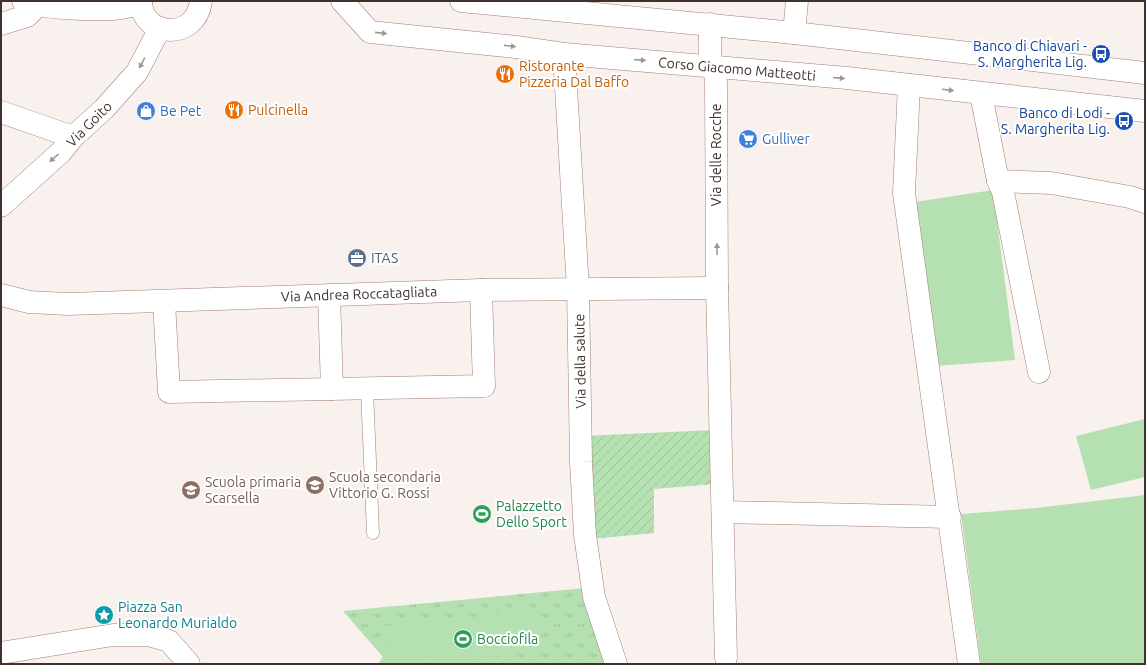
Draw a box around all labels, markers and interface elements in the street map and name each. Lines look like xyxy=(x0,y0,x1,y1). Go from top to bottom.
one-way arrow xyxy=(375,30,387,37)
place label: Banco di Chiavari - S. Margherita Lig. xyxy=(973,38,1087,70)
one-way arrow xyxy=(504,43,516,49)
bus stop icon: Banco di Chiavari - S. Margherita Lig. xyxy=(1090,43,1112,65)
street label: Corso Giacomo Matteotti xyxy=(657,54,817,84)
one-way arrow xyxy=(139,57,145,69)
one-way arrow xyxy=(634,57,646,63)
place label: Ristorante Pizzeria Dal Baffo xyxy=(519,58,629,90)
restaurant icon: Ristorante Pizzeria Dal Baffo xyxy=(494,63,516,85)
one-way arrow xyxy=(833,74,845,81)
one-way arrow xyxy=(942,87,954,93)
street label: Via Goito xyxy=(63,98,115,150)
restaurant icon: Pulcinella xyxy=(223,99,245,121)
shop icon: Be Pet xyxy=(135,100,157,122)
place label: Pulcinella xyxy=(248,102,308,118)
place label: Be Pet xyxy=(160,103,202,119)
street label: Via delle Rocche xyxy=(708,104,724,206)
place label: Banco di Lodi - S. Margherita Lig. xyxy=(1001,105,1110,137)
bus stop icon: Banco di Lodi - S. Margherita Lig. xyxy=(1113,110,1135,132)
supermarket icon: Gulliver xyxy=(737,128,759,150)
place label: Gulliver xyxy=(762,131,811,147)
one-way arrow xyxy=(50,153,59,162)
one-way arrow xyxy=(714,242,720,255)
office icon: ITAS xyxy=(346,247,368,269)
place label: ITAS xyxy=(371,250,398,266)
street label: Via Andrea Roccatagliata xyxy=(281,283,437,305)
street label: Via della salute xyxy=(571,313,589,409)
place label: Scuola secondaria Vittorio G. Rossi xyxy=(329,469,441,501)
place label: Scuola primaria Scarsella xyxy=(205,474,301,506)
school or university icon: Scuola secondaria Vittorio G. Rossi xyxy=(304,474,326,496)
school or university icon: Scuola primaria Scarsella xyxy=(180,479,202,501)
place label: Palazzetto Dello Sport xyxy=(496,498,567,530)
sports icon: Palazzetto Dello Sport xyxy=(471,503,493,525)
place label: Piazza San Leonardo Murialdo xyxy=(118,599,237,631)
place icon: Piazza San Leonardo Murialdo xyxy=(93,604,115,626)
sports icon: Bocciofila xyxy=(452,628,474,650)
place label: Bocciofila xyxy=(477,631,538,647)

